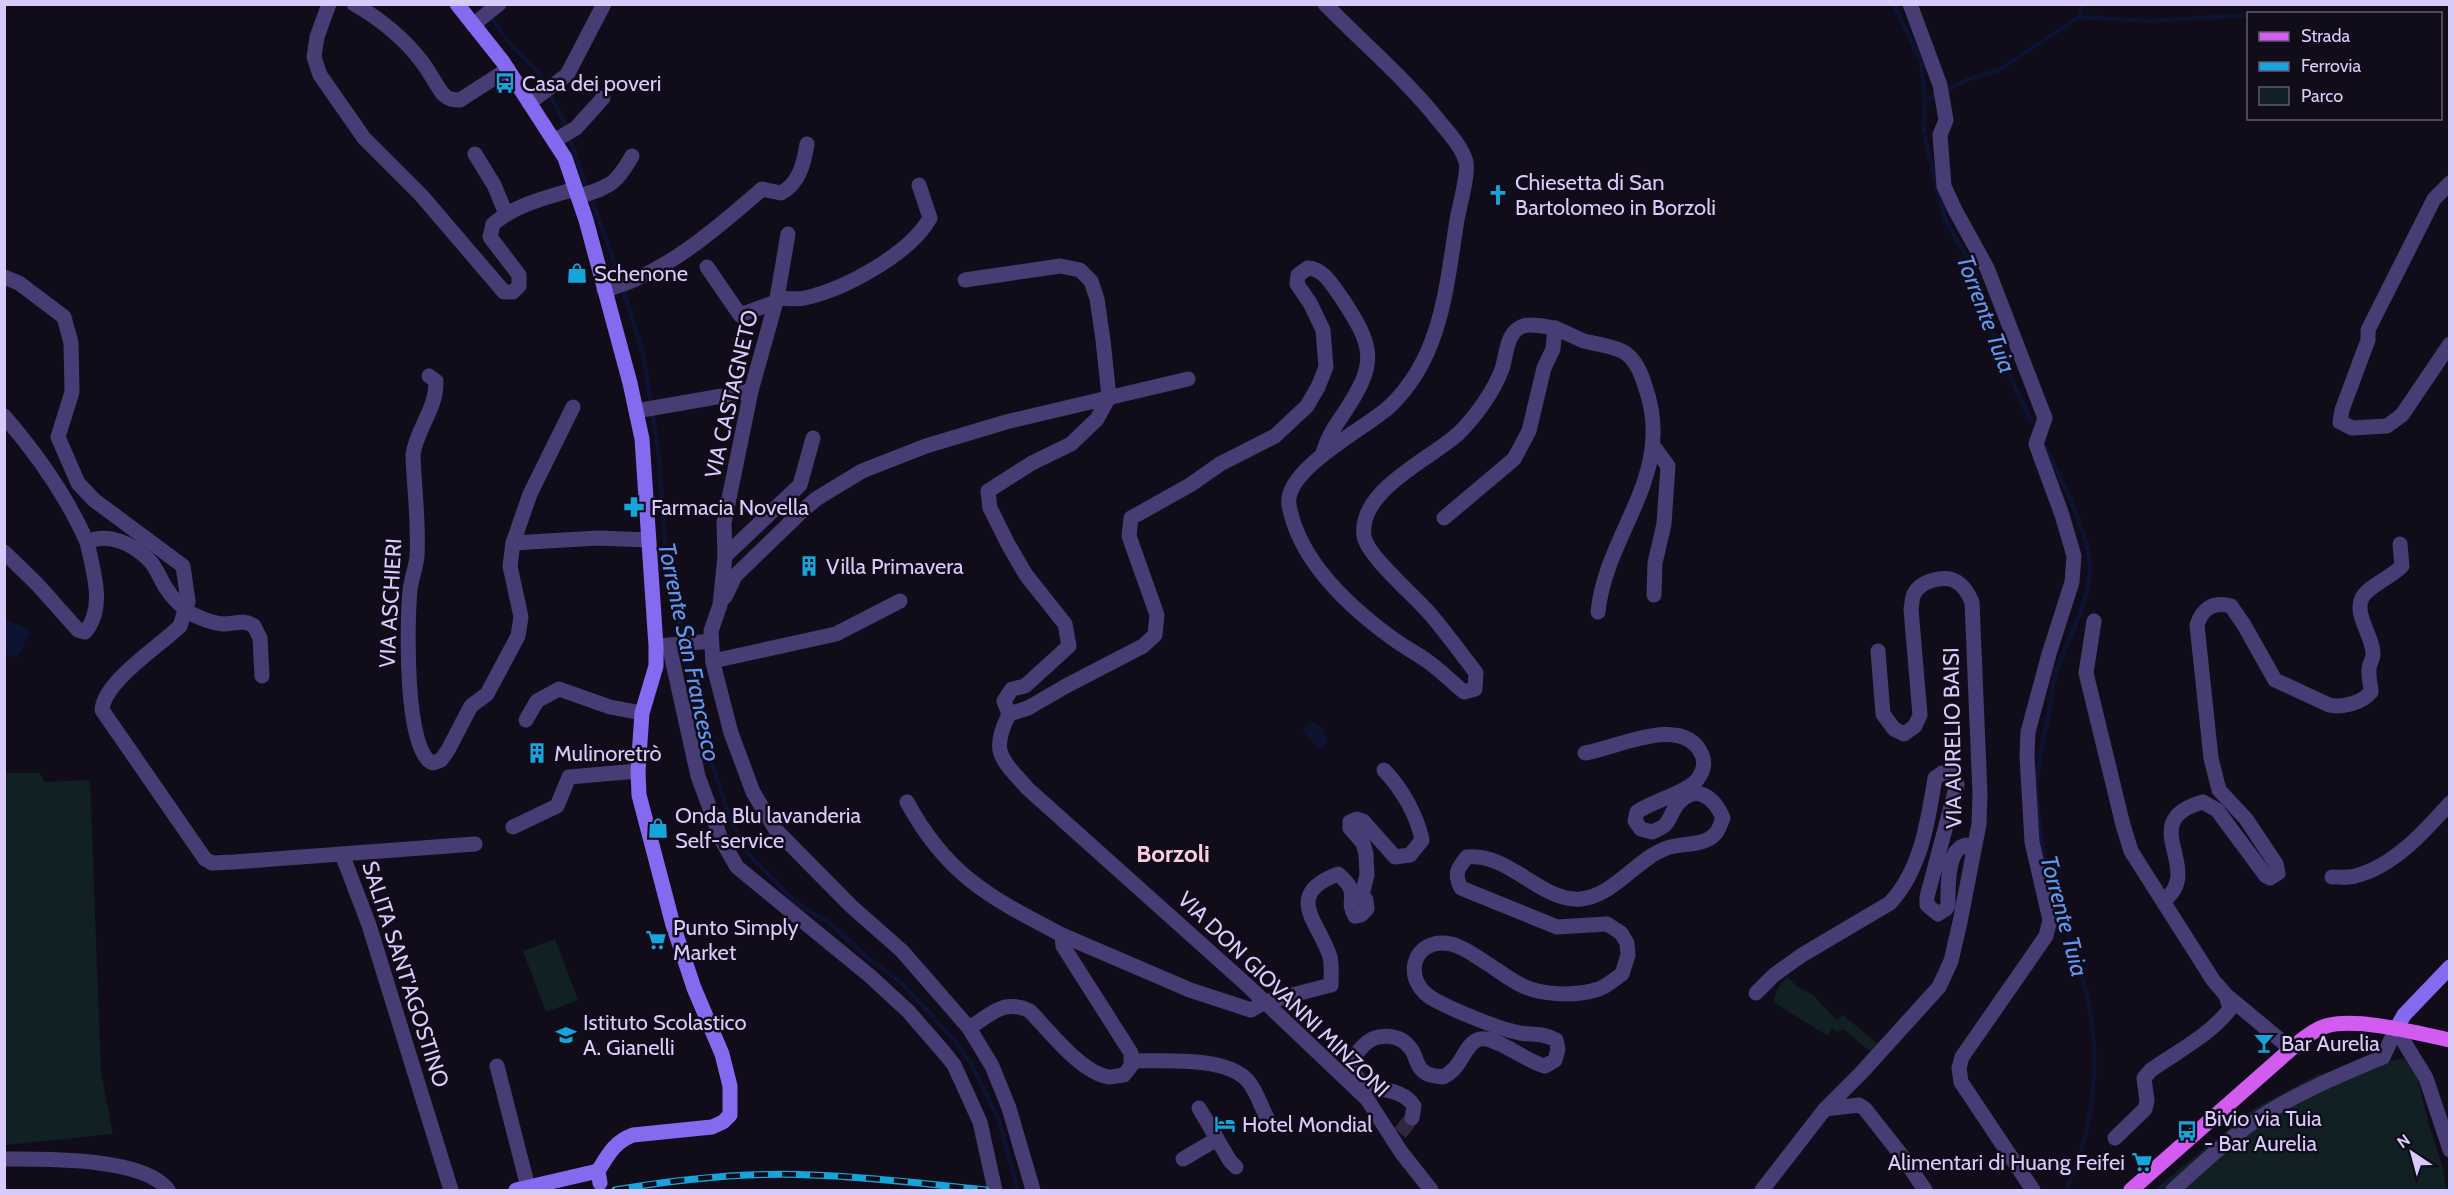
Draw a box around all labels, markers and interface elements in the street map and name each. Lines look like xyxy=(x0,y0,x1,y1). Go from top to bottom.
legend xyxy=(2247,12,2442,120)
text: Strada xyxy=(2301,25,2351,47)
text: Ferrovia xyxy=(2301,55,2361,77)
place label: Casa dei poveri xyxy=(522,70,661,97)
bus stop icon: Casa dei poveri xyxy=(493,71,517,95)
text: Parco xyxy=(2301,85,2343,107)
place label: Chiesetta di San Bartolomeo in Borzoli xyxy=(1515,169,1716,221)
church icon: Chiesetta di San Bartolomeo in Borzoli xyxy=(1486,183,1510,207)
water label: Torrente Tuia xyxy=(1951,251,2022,377)
place label: Schenone xyxy=(594,260,688,287)
shop icon: Schenone xyxy=(565,261,589,285)
street label: VIA CASTAGNETO xyxy=(699,307,764,481)
place label: Farmacia Novella xyxy=(651,494,809,521)
pharmacy icon: Farmacia Novella xyxy=(622,495,646,519)
street label: VIA ASCHIERI xyxy=(374,538,407,668)
water label: Torrente San Francesco xyxy=(652,540,727,764)
place label: Villa Primavera xyxy=(826,553,964,580)
building icon: Villa Primavera xyxy=(797,554,821,578)
street label: VIA AURELIO BAISI xyxy=(1937,647,1968,829)
place label: Mulinoretrò xyxy=(554,740,662,767)
building icon: Mulinoretrò xyxy=(525,741,549,765)
place label: Onda Blu lavanderia Self-service xyxy=(675,802,861,854)
shop icon: Onda Blu lavanderia Self-service xyxy=(646,816,670,840)
district label: Borzoli xyxy=(1136,839,1210,868)
water label: Torrente Tuia xyxy=(2034,852,2095,980)
street label: SALITA SANT'AGOSTINO xyxy=(356,858,455,1091)
street label: VIA DON GIOVANNI MINZONI xyxy=(1172,886,1395,1103)
place label: Punto Simply Market xyxy=(673,914,799,966)
supermarket icon: Punto Simply Market xyxy=(644,928,668,952)
place label: Istituto Scolastico A. Gianelli xyxy=(583,1009,747,1061)
school or university icon: Istituto Scolastico A. Gianelli xyxy=(554,1023,578,1047)
place label: Bar Aurelia xyxy=(2281,1030,2380,1057)
bar icon: Bar Aurelia xyxy=(2252,1031,2276,1055)
place label: Bivio via Tuia - Bar Aurelia xyxy=(2204,1105,2322,1157)
place label: Hotel Mondial xyxy=(1242,1111,1373,1138)
hotel icon: Hotel Mondial xyxy=(1213,1112,1237,1136)
bus stop icon: Bivio via Tuia - Bar Aurelia xyxy=(2175,1119,2199,1143)
north arrow xyxy=(2382,1123,2442,1183)
text: N xyxy=(2393,1130,2414,1152)
place label: Alimentari di Huang Feifei xyxy=(1888,1149,2125,1176)
supermarket icon: Alimentari di Huang Feifei xyxy=(2130,1150,2154,1174)

